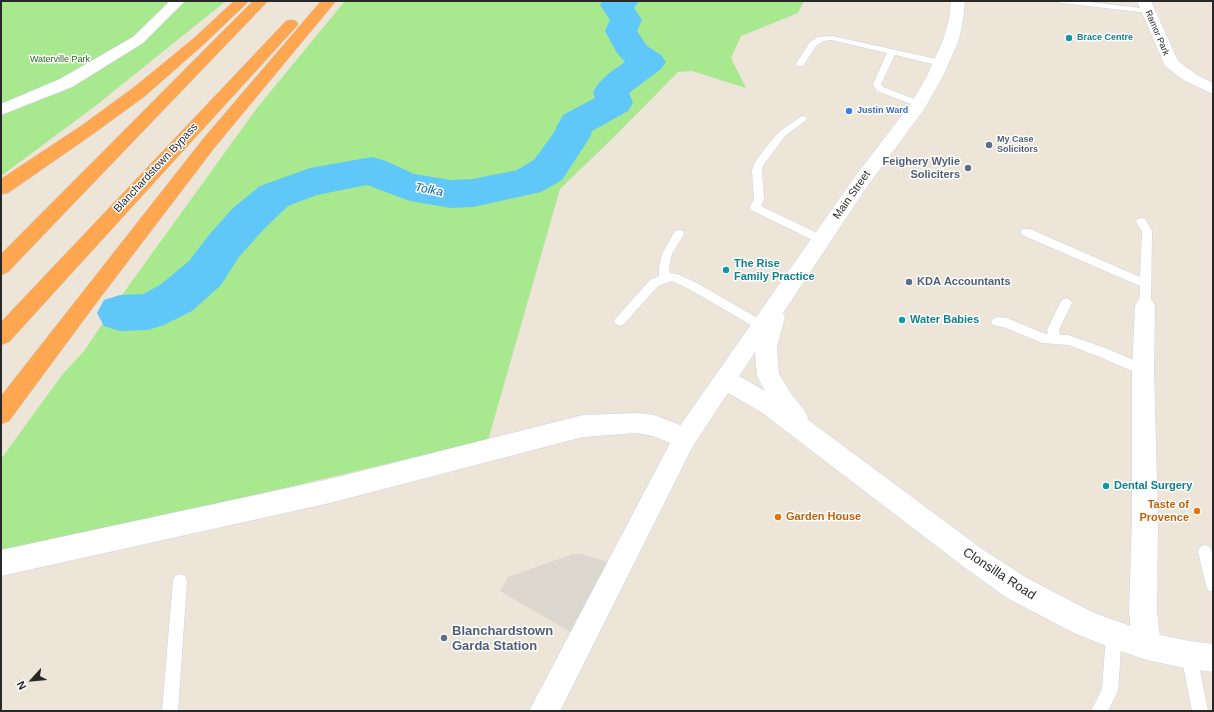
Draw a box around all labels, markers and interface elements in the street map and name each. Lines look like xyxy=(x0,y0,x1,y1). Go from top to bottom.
street label: Ramor Park xyxy=(1143,9,1171,57)
marker: Brace Centre xyxy=(1064,33,1074,43)
place label: Brace Centre xyxy=(1077,33,1133,43)
park label: Waterville Park xyxy=(30,55,90,65)
marker: Justin Ward xyxy=(844,106,854,116)
place label: Justin Ward xyxy=(857,106,908,116)
street label: Blanchardstown Bypass xyxy=(111,121,201,215)
place label: My Case Solicitors xyxy=(997,135,1038,156)
marker: My Case Solicitors xyxy=(984,140,994,150)
place label: Feighery Wylie Soliciters xyxy=(883,155,960,181)
marker: Feighery Wylie Soliciters xyxy=(963,163,973,173)
street label: Main Street xyxy=(830,168,874,222)
water label: Tolka xyxy=(414,180,444,200)
place label: The Rise Family Practice xyxy=(734,257,815,283)
marker: The Rise Family Practice xyxy=(721,265,731,275)
place label: KDA Accountants xyxy=(917,275,1011,289)
marker: KDA Accountants xyxy=(904,277,914,287)
place label: Water Babies xyxy=(910,313,979,327)
marker: Water Babies xyxy=(897,315,907,325)
place label: Dental Surgery xyxy=(1114,479,1192,493)
marker: Dental Surgery xyxy=(1101,481,1111,491)
place label: Taste of Provence xyxy=(1139,498,1189,524)
marker: Taste of Provence xyxy=(1192,506,1202,516)
place label: Garden House xyxy=(786,510,861,524)
marker: Garden House xyxy=(773,512,783,522)
street label: Clonsilla Road xyxy=(960,545,1038,603)
place label: Blanchardstown Garda Station xyxy=(452,623,553,654)
marker: Blanchardstown Garda Station xyxy=(439,633,449,643)
north arrow xyxy=(12,660,52,700)
text: N xyxy=(14,679,28,692)

